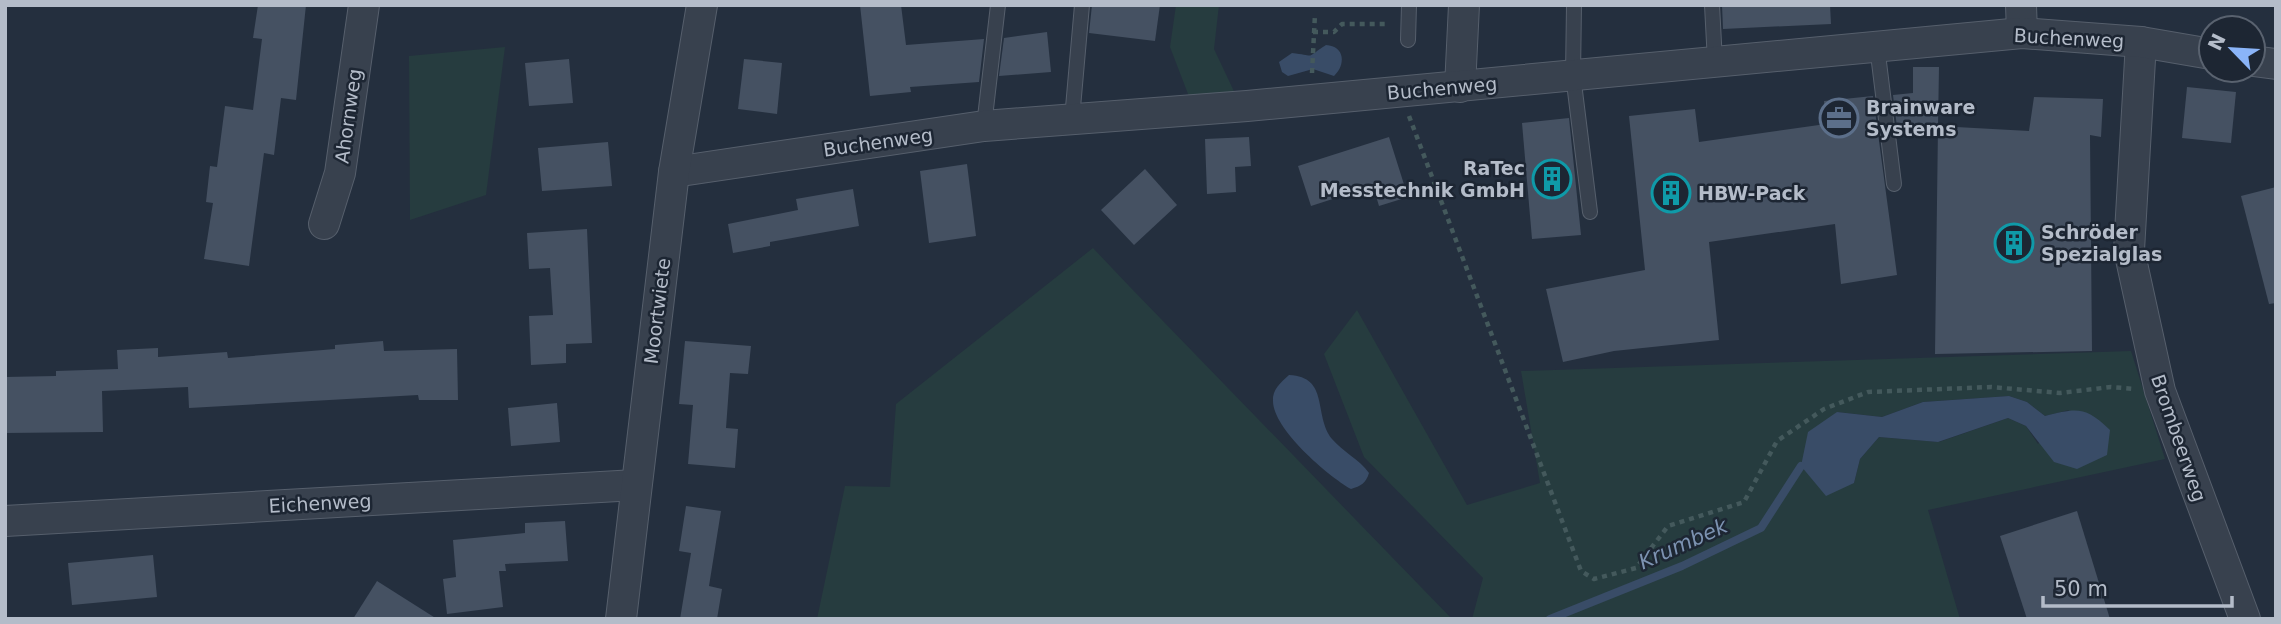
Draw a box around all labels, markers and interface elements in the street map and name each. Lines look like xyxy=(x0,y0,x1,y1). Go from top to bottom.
north arrow xyxy=(2197,14,2267,84)
street label: Buchenweg xyxy=(2013,24,2125,52)
text: N xyxy=(2203,30,2230,54)
street label: Ahornweg xyxy=(330,67,366,165)
street label: Buchenweg xyxy=(1386,72,1498,104)
place label: Brainware Systems xyxy=(1866,96,1975,140)
office icon: Brainware Systems xyxy=(1818,97,1860,139)
street label: Buchenweg xyxy=(822,123,934,161)
place label: RaTec Messtechnik GmbH xyxy=(1320,157,1525,201)
building icon: RaTec Messtechnik GmbH xyxy=(1531,158,1573,200)
building icon: HBW-Pack xyxy=(1650,172,1692,214)
place label: HBW-Pack xyxy=(1698,182,1806,204)
place label: Schröder Spezialglas xyxy=(2041,221,2162,265)
building icon: Schröder Spezialglas xyxy=(1993,222,2035,264)
street label: Moortwiete xyxy=(640,257,674,365)
street label: Brombeerweg xyxy=(2147,371,2211,505)
street label: Eichenweg xyxy=(268,489,372,517)
water label: Krumbek xyxy=(1635,513,1732,574)
scale bar xyxy=(2043,564,2232,608)
text: 50 m xyxy=(2054,577,2108,601)

